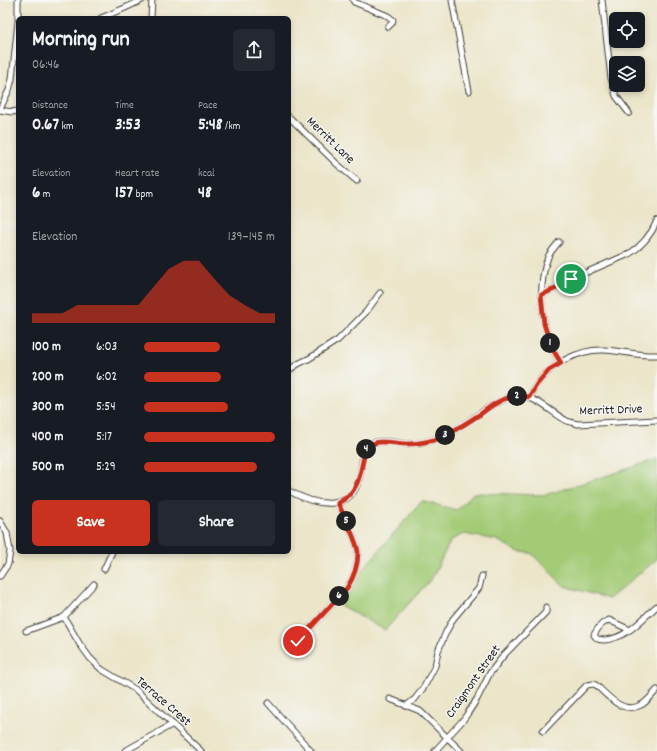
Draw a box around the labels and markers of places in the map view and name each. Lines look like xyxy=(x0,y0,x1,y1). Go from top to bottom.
pin xyxy=(554,262,588,296)
pin: 1 xyxy=(540,333,560,353)
pin: 2 xyxy=(507,386,527,406)
pin: 3 xyxy=(435,425,455,445)
pin: 4 xyxy=(356,439,376,459)
pin: 5 xyxy=(336,511,356,531)
pin: 6 xyxy=(329,586,349,606)
pin xyxy=(281,624,315,658)

